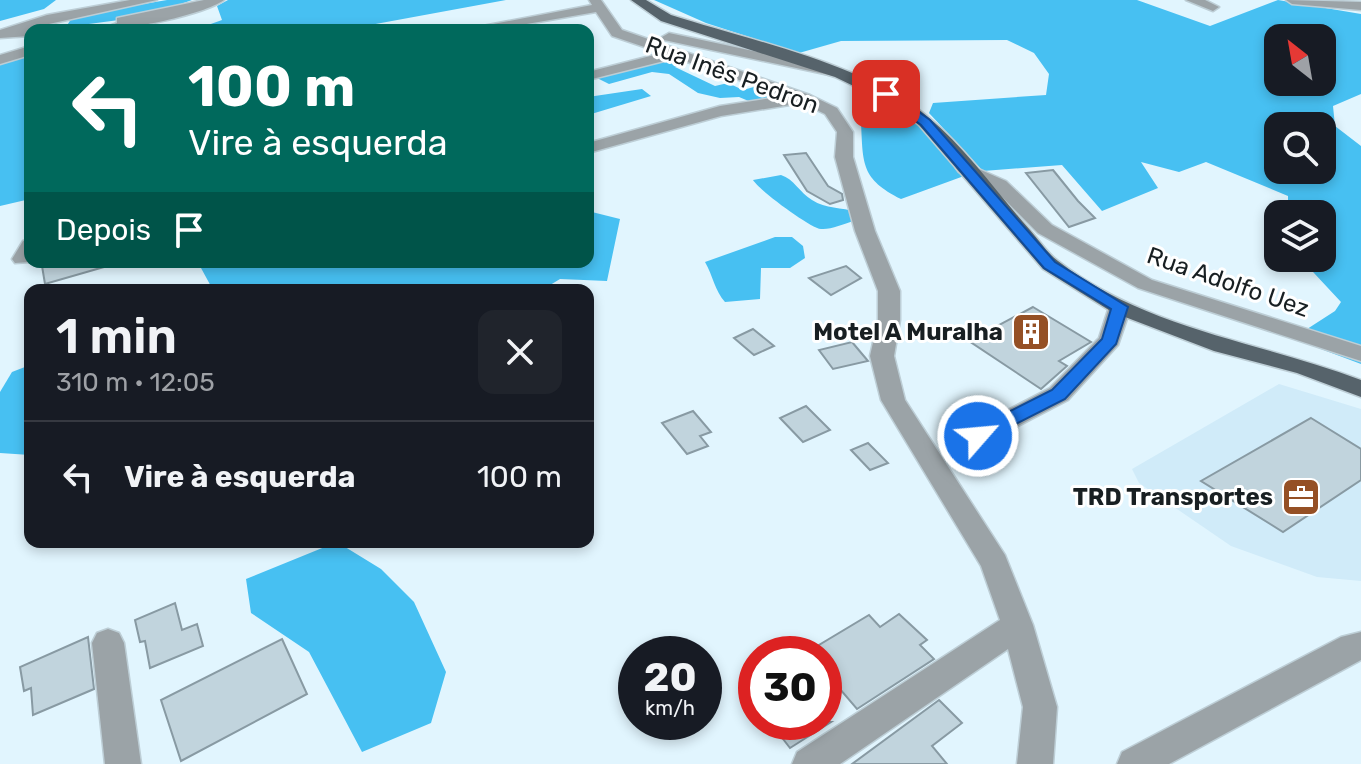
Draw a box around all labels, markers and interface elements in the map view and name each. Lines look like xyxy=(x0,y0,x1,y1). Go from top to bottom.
north arrow xyxy=(1264,24,1336,96)
map controls xyxy=(1264,24,1336,272)
street label: Rua Inês Pedron xyxy=(642,31,822,119)
text: 100 m xyxy=(188,54,355,120)
icon: left xyxy=(56,56,160,160)
pin xyxy=(852,60,920,128)
icon: arrive xyxy=(864,72,908,116)
button: search xyxy=(1264,112,1336,184)
text: Vire à esquerda xyxy=(188,121,448,164)
button: layers xyxy=(1264,200,1336,272)
icon: arrive xyxy=(167,208,211,252)
text: Depois xyxy=(56,212,151,248)
street label: Rua Adolfo Uez xyxy=(1143,241,1313,323)
text: 1 min xyxy=(56,308,177,365)
button: close xyxy=(478,310,562,394)
building icon: Motel A Muralha xyxy=(1010,311,1052,353)
place label: Motel A Muralha xyxy=(813,318,1003,346)
text: 310 m · 12:05 xyxy=(56,367,215,398)
position arrow xyxy=(936,394,1020,478)
icon: left xyxy=(56,455,100,499)
text: Vire à esquerda xyxy=(124,459,355,495)
text: 100 m xyxy=(477,459,562,495)
office icon: TRD Transportes xyxy=(1280,476,1322,518)
place label: TRD Transportes xyxy=(1073,483,1273,511)
speed limit sign: 30 xyxy=(738,636,842,740)
text: 20 xyxy=(643,654,697,701)
text: km/h xyxy=(645,696,695,720)

